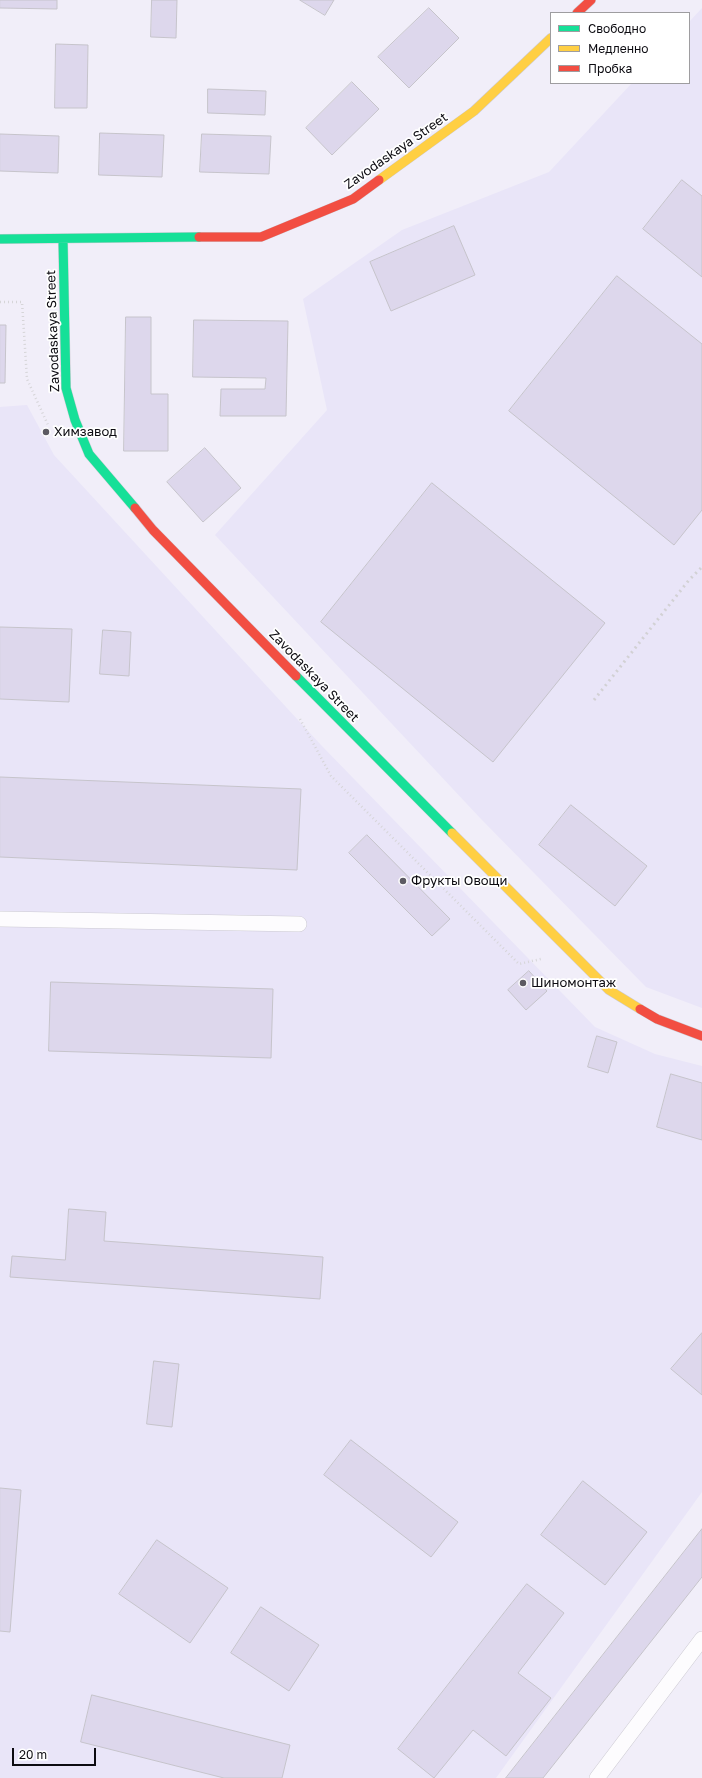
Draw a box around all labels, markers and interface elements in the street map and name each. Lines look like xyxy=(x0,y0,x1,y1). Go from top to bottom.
legend xyxy=(550,12,690,84)
text: Свободно xyxy=(588,21,646,36)
text: Медленно xyxy=(588,41,648,56)
text: Пробка xyxy=(588,61,632,76)
street label: Zavodaskaya Street xyxy=(341,110,451,192)
street label: Zavodaskaya Street xyxy=(43,270,63,392)
place label: Химзавод xyxy=(54,424,117,440)
marker: Химзавод xyxy=(41,427,51,437)
street label: Zavodaskaya Street xyxy=(266,627,362,725)
place label: Фрукты Овощи xyxy=(411,873,507,889)
marker: Фрукты Овощи xyxy=(398,876,408,886)
place label: Шиномонтаж xyxy=(531,975,616,991)
marker: Шиномонтаж xyxy=(518,978,528,988)
scale bar xyxy=(14,1740,98,1766)
text: 20 m xyxy=(19,1747,47,1762)

